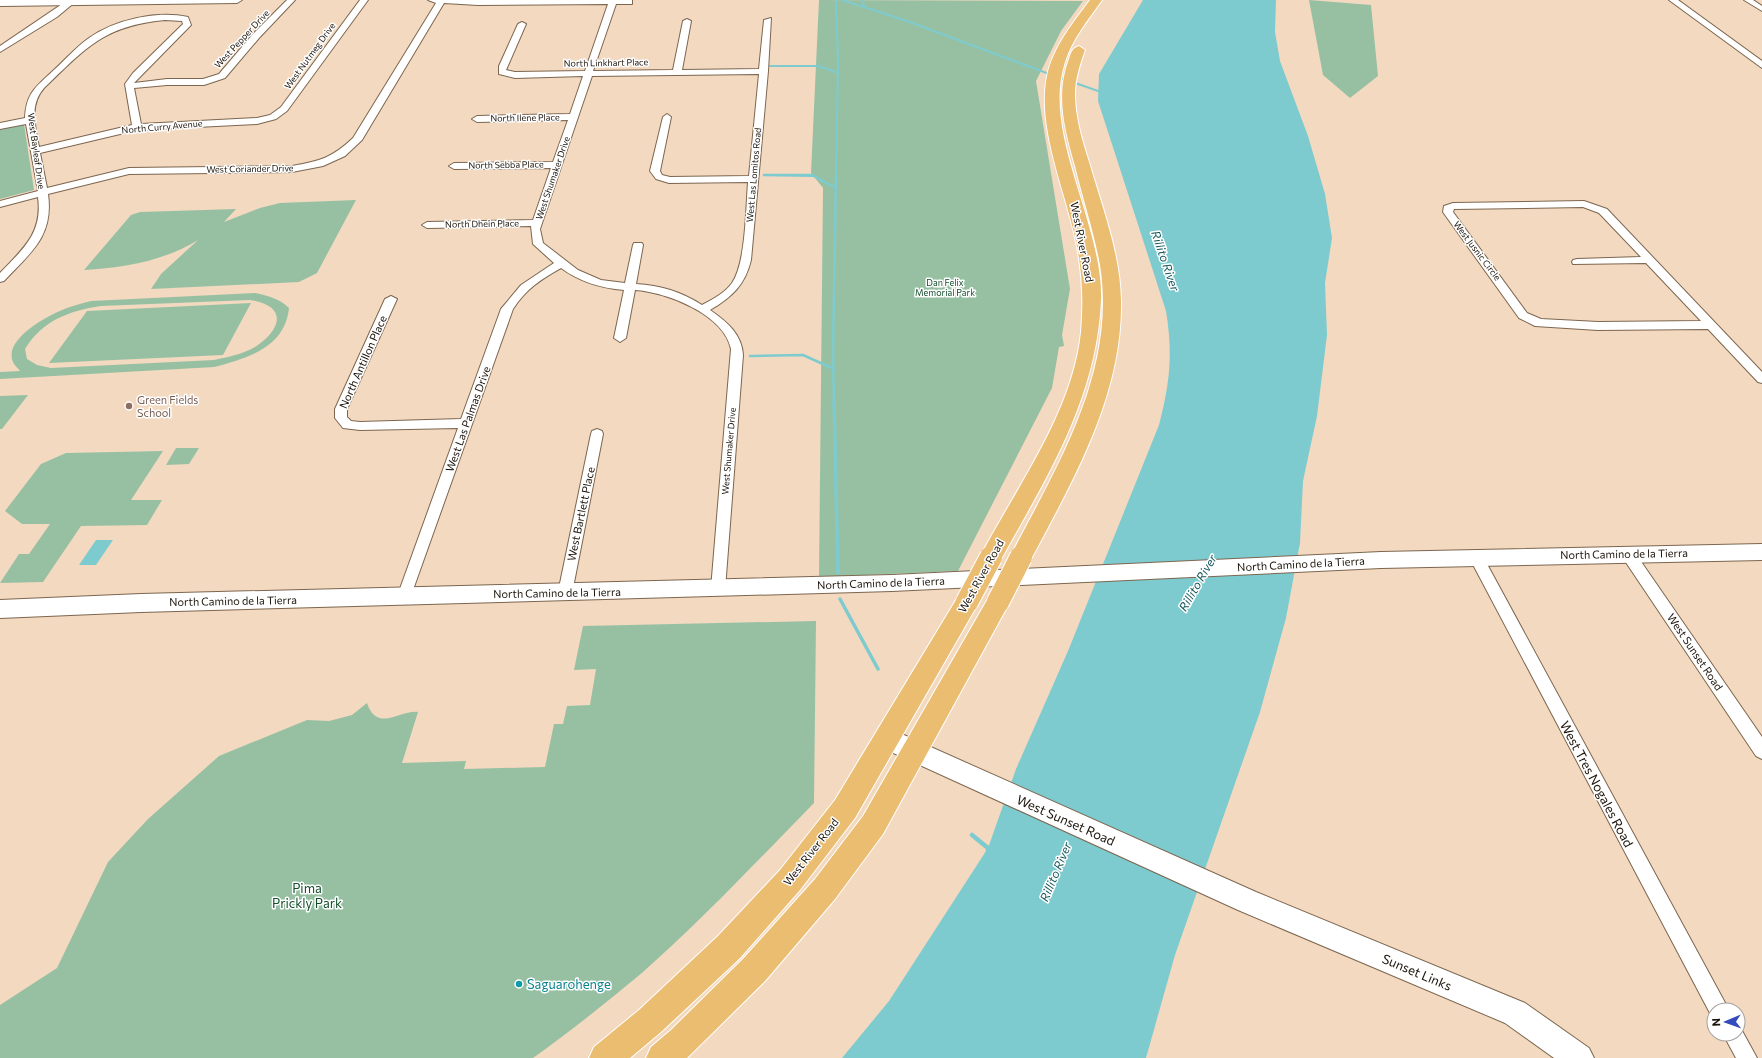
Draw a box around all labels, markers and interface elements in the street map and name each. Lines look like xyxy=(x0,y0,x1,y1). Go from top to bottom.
street label: West Pepper Drive xyxy=(212,7,272,70)
street label: West Nutmeg Drive xyxy=(282,20,337,91)
street label: North Linkhart Place xyxy=(564,56,649,69)
street label: North Ilene Place xyxy=(490,111,560,124)
street label: West Bayleaf Drive xyxy=(26,112,47,190)
street label: North Curry Avenue xyxy=(121,117,203,136)
street label: West Las Lomitos Road xyxy=(744,127,763,223)
street label: West Shumaker Drive xyxy=(533,135,572,221)
street label: North Sebba Place xyxy=(468,158,544,171)
street label: West Coriander Drive xyxy=(206,162,294,175)
street label: West River Road xyxy=(1068,201,1097,283)
street label: North Dhein Place xyxy=(445,217,519,230)
street label: West Jusnic Circle xyxy=(1451,219,1503,283)
water label: Rillito River xyxy=(1149,229,1183,294)
park label: Dan Felix Memorial Park xyxy=(915,277,975,298)
street label: North Antillon Place xyxy=(336,313,389,410)
street label: West Las Palmas Drive xyxy=(442,364,493,473)
place label: Green Fields School xyxy=(137,393,198,419)
marker: Green Fields School xyxy=(124,401,134,411)
street label: West Shumaker Drive xyxy=(719,407,738,495)
street label: West Bartlett Place xyxy=(564,465,597,562)
street label: West River Road xyxy=(955,537,1006,615)
street label: North Camino de la Tierra xyxy=(1560,546,1688,561)
water label: Rillito River xyxy=(1175,551,1220,613)
street label: North Camino de la Tierra xyxy=(1237,554,1365,573)
street label: North Camino de la Tierra xyxy=(817,574,945,591)
street label: North Camino de la Tierra xyxy=(493,585,621,600)
street label: North Camino de la Tierra xyxy=(169,593,297,608)
street label: West Sunset Road xyxy=(1665,611,1726,693)
street label: West Tres Nogales Road xyxy=(1557,718,1637,850)
street label: West Sunset Road xyxy=(1014,791,1118,849)
street label: West River Road xyxy=(780,816,841,888)
water label: Rillito River xyxy=(1036,839,1074,903)
park label: Pima Prickly Park xyxy=(272,880,342,911)
street label: Sunset Links xyxy=(1380,950,1454,994)
place label: Saguarohenge xyxy=(527,976,611,992)
marker: Saguarohenge xyxy=(514,979,524,989)
north arrow xyxy=(1706,1002,1746,1042)
text: N xyxy=(1709,1018,1722,1027)

